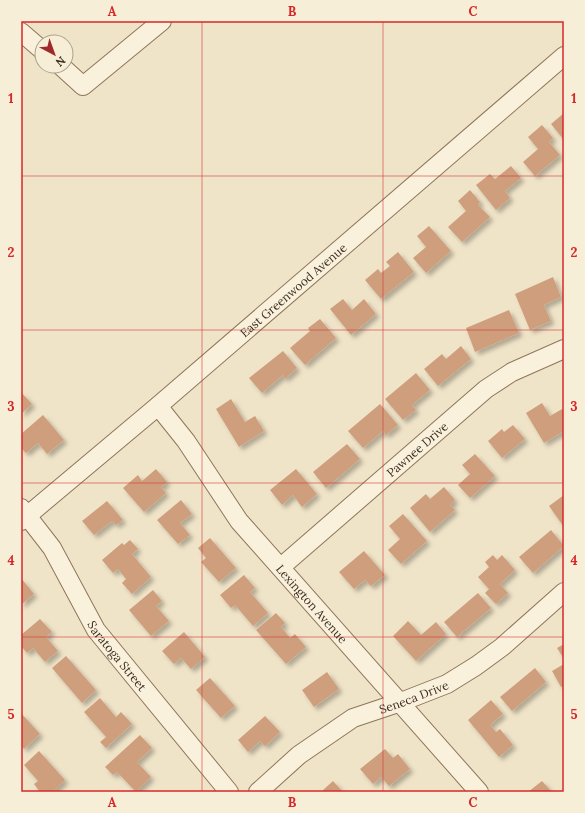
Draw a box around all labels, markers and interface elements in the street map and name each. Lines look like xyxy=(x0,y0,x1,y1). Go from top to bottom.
text: A xyxy=(108,3,117,20)
text: B xyxy=(288,3,297,20)
text: C xyxy=(469,3,478,20)
north arrow xyxy=(34,34,74,74)
text: N xyxy=(52,53,68,70)
text: 1 xyxy=(8,90,14,107)
text: 1 xyxy=(571,90,577,107)
street label: East Greenwood Avenue xyxy=(236,239,350,340)
text: 2 xyxy=(8,244,15,261)
text: 2 xyxy=(571,244,578,261)
text: 3 xyxy=(7,398,15,415)
text: 3 xyxy=(570,398,578,415)
street label: Pawnee Drive xyxy=(383,418,451,480)
text: 4 xyxy=(7,552,15,569)
text: 4 xyxy=(570,552,578,569)
street label: Lexington Avenue xyxy=(273,561,351,646)
street label: Saratoga Street xyxy=(85,618,150,694)
street label: Seneca Drive xyxy=(377,677,451,716)
text: 5 xyxy=(7,706,15,723)
text: 5 xyxy=(570,706,578,723)
text: A xyxy=(108,794,117,811)
text: B xyxy=(288,794,297,811)
text: C xyxy=(469,794,478,811)

